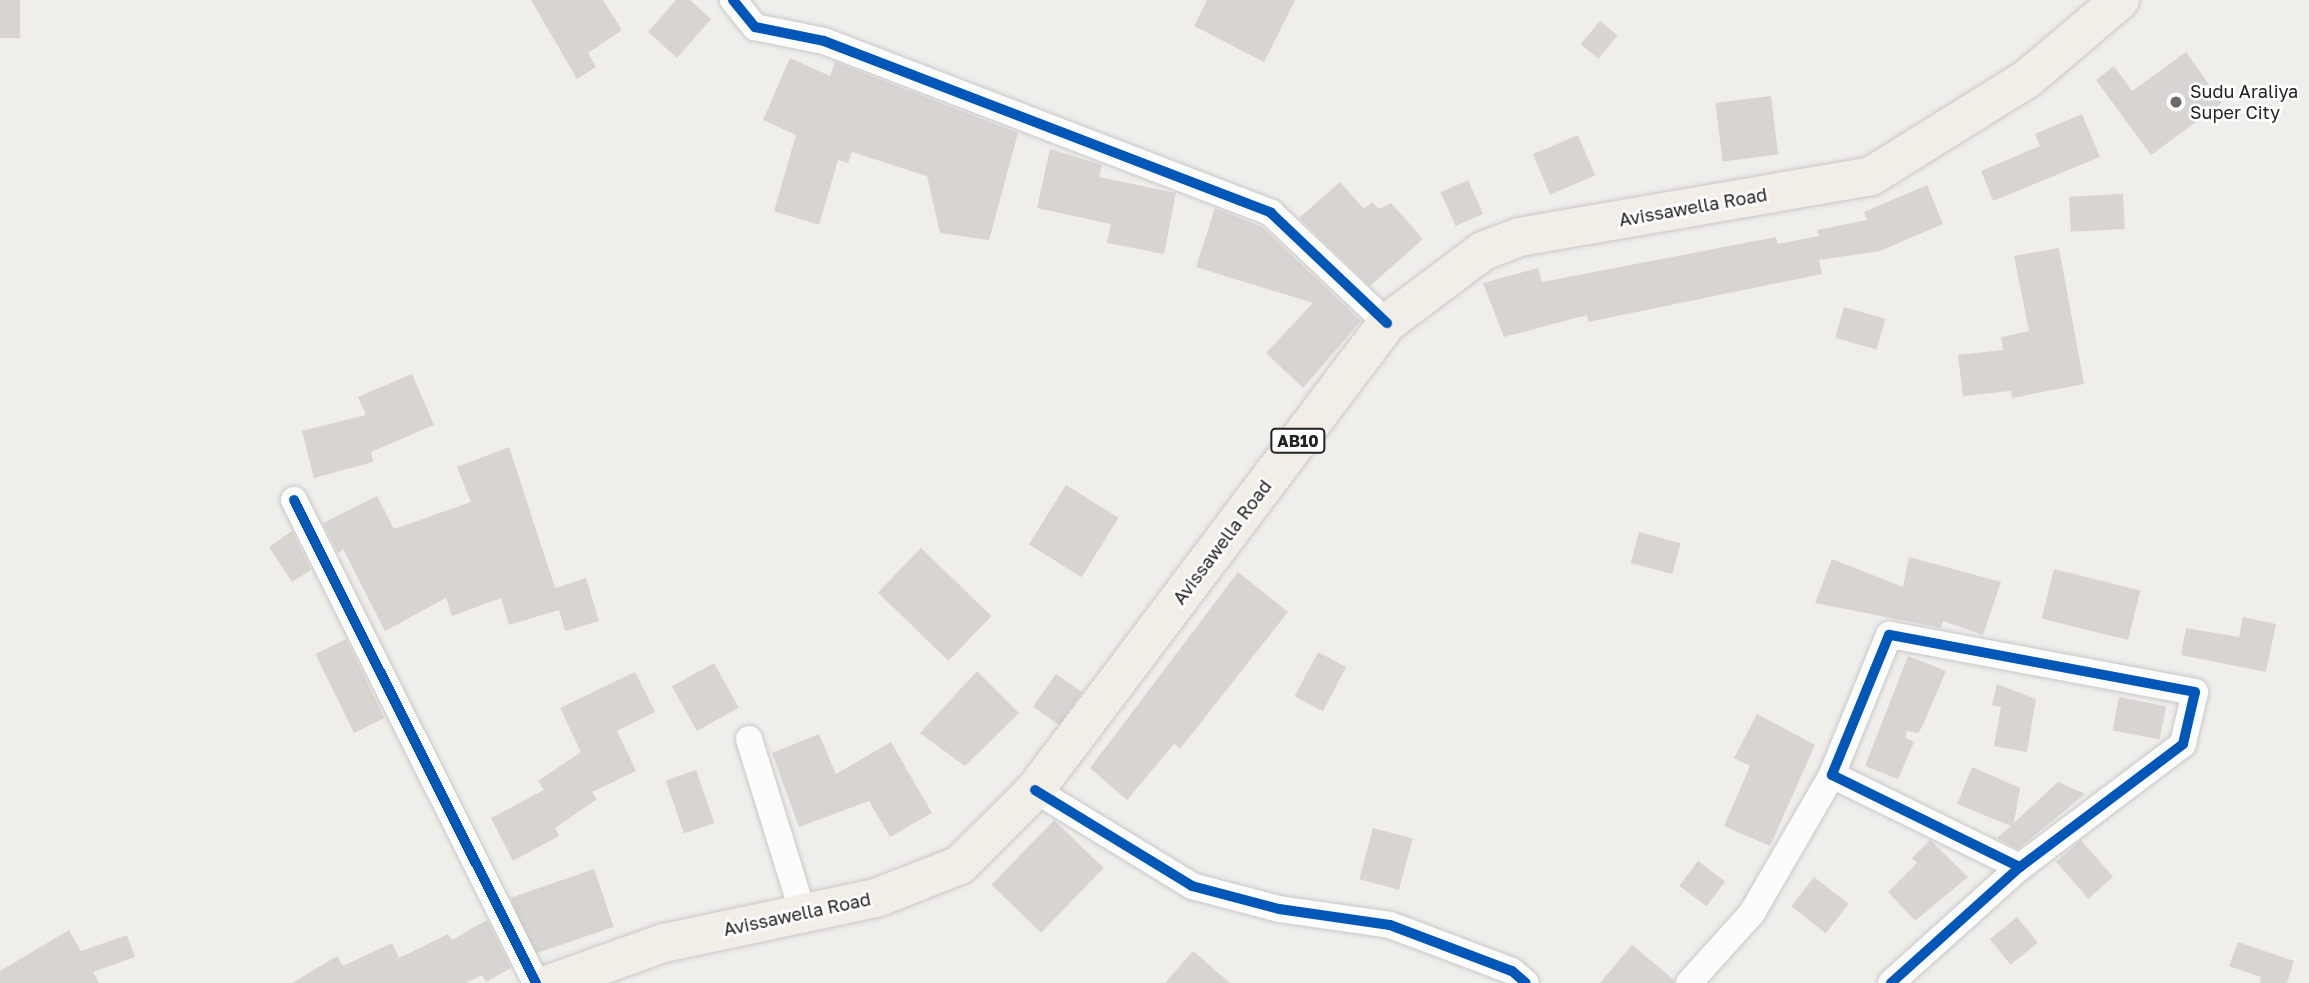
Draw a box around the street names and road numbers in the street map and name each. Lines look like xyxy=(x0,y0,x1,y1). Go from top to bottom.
street label: Avissawella Road xyxy=(1617,183,1769,231)
road number: AB10 xyxy=(1270,428,1326,454)
street label: Avissawella Road xyxy=(1168,476,1276,608)
street label: Avissawella Road xyxy=(721,888,873,940)

